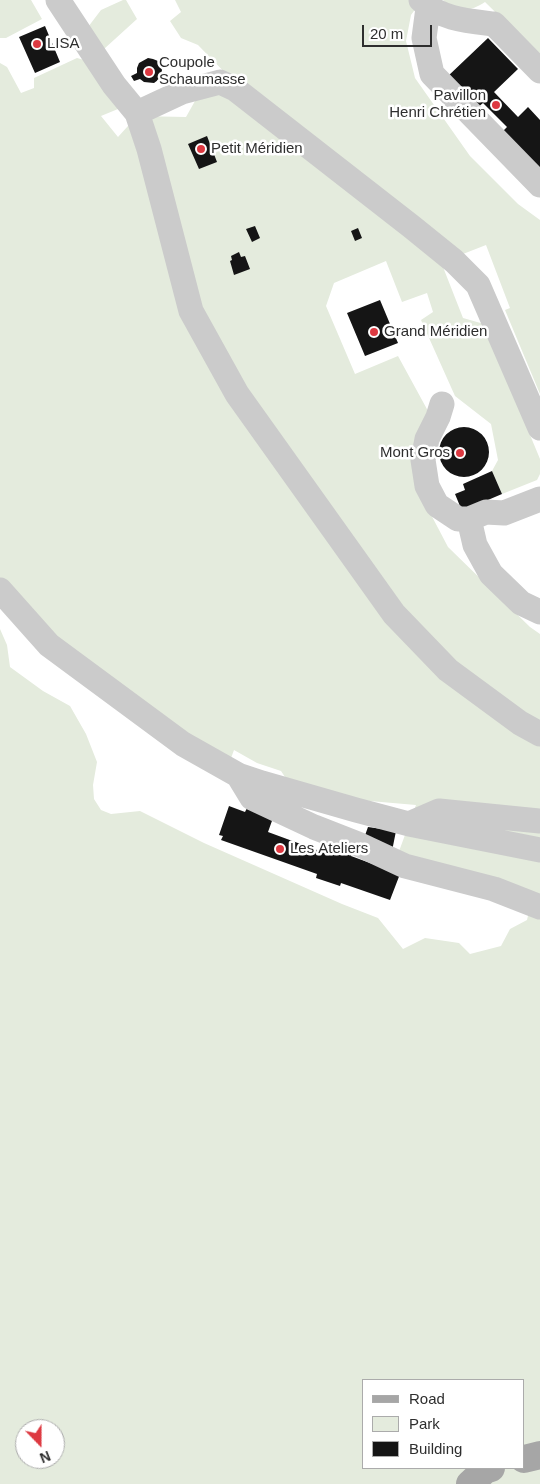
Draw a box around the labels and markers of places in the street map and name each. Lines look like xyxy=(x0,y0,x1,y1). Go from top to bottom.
place label: LISA xyxy=(47,35,80,53)
marker: LISA xyxy=(31,38,43,50)
place label: Coupole Schaumasse xyxy=(159,54,246,89)
marker: Coupole Schaumasse xyxy=(143,66,155,78)
place label: Pavillon Henri Chrétien xyxy=(389,87,486,122)
marker: Pavillon Henri Chrétien xyxy=(490,99,502,111)
place label: Petit Méridien xyxy=(211,140,303,158)
marker: Petit Méridien xyxy=(195,143,207,155)
place label: Grand Méridien xyxy=(384,323,487,341)
marker: Grand Méridien xyxy=(368,326,380,338)
place label: Mont Gros xyxy=(380,444,450,462)
marker: Mont Gros xyxy=(454,447,466,459)
place label: Les Ateliers xyxy=(290,840,368,858)
marker: Les Ateliers xyxy=(274,843,286,855)

